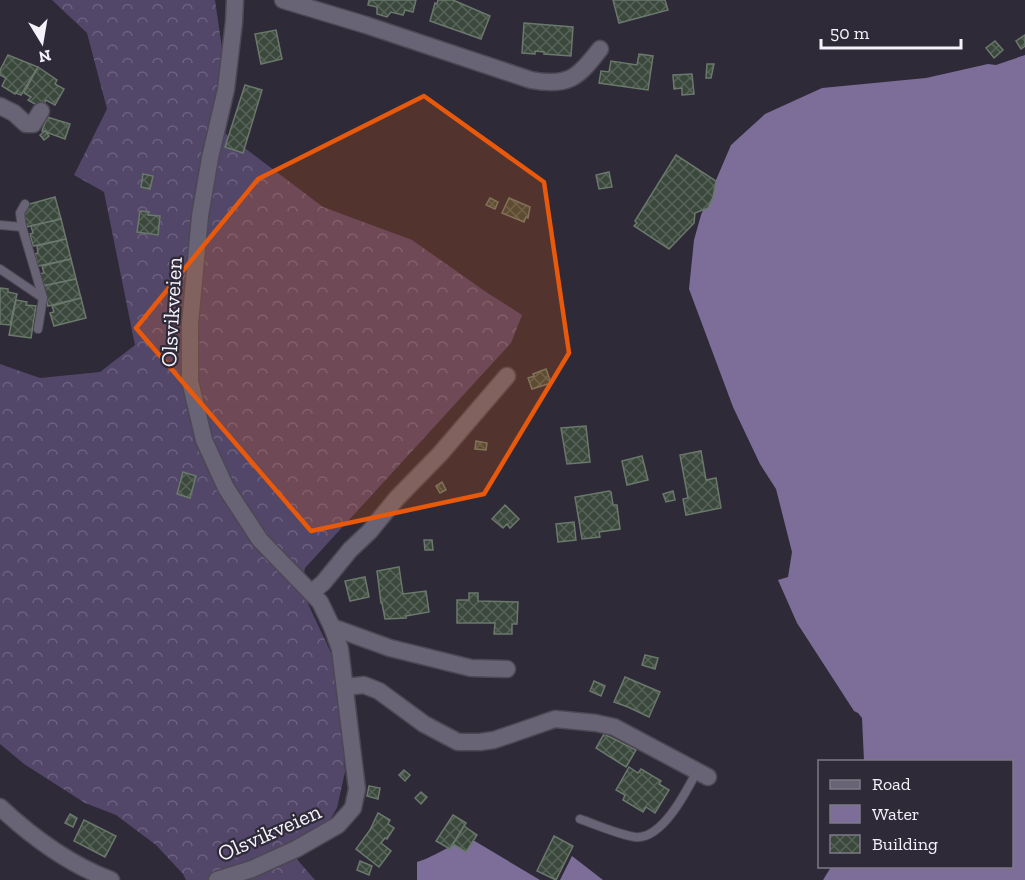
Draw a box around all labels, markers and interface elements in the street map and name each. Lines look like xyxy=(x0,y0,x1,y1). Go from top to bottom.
north arrow xyxy=(12,12,72,72)
scale bar xyxy=(821,12,960,50)
text: 50 m xyxy=(830,22,870,44)
text: N xyxy=(37,46,53,67)
street label: Olsvikveien xyxy=(155,256,188,368)
legend xyxy=(818,760,1013,868)
text: Road xyxy=(872,773,911,795)
street label: Olsvikveien xyxy=(213,798,325,867)
text: Water xyxy=(872,803,919,825)
text: Building xyxy=(872,833,938,855)

